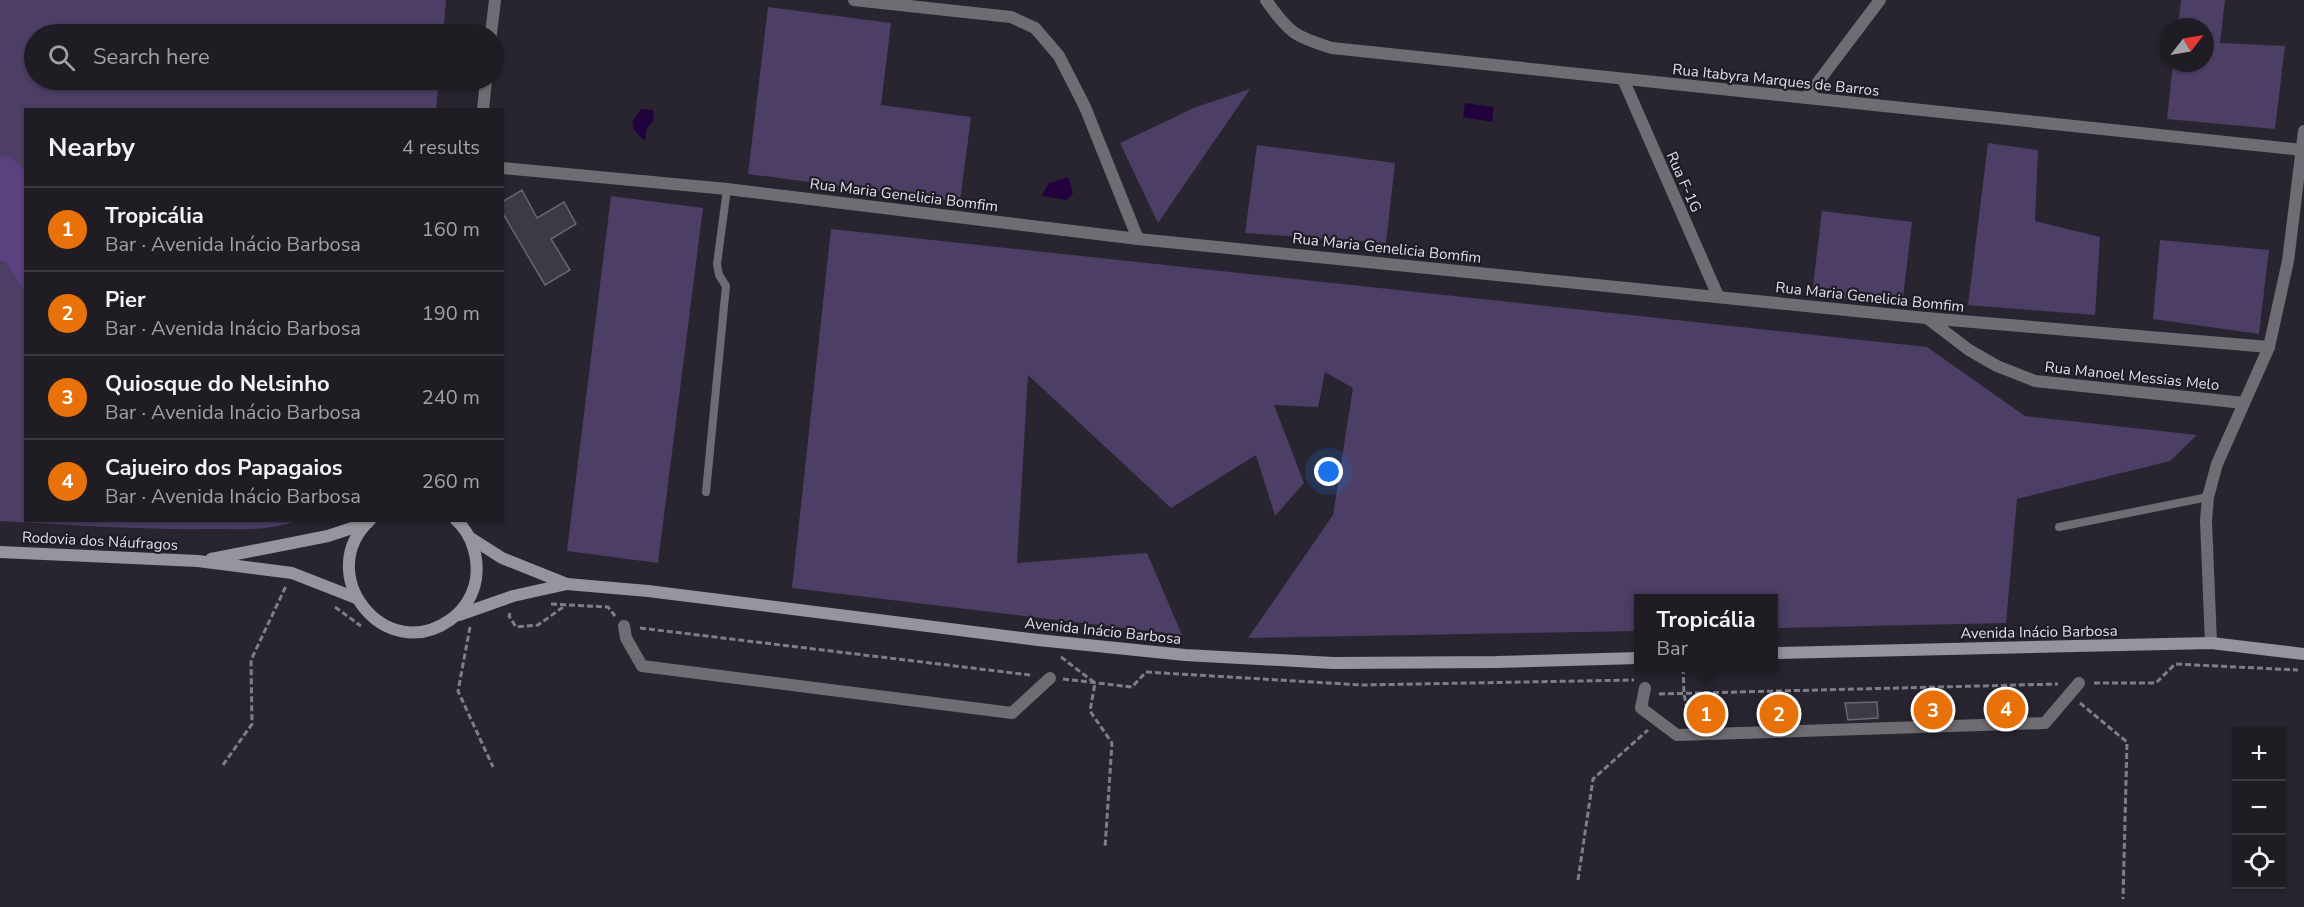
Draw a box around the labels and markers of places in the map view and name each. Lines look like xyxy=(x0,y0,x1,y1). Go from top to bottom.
pin: 4 xyxy=(1986,686,2026,732)
pin: 3 xyxy=(1914,688,1952,732)
pin: 1 xyxy=(1686,692,1726,736)
pin: 2 xyxy=(1760,692,1798,736)

